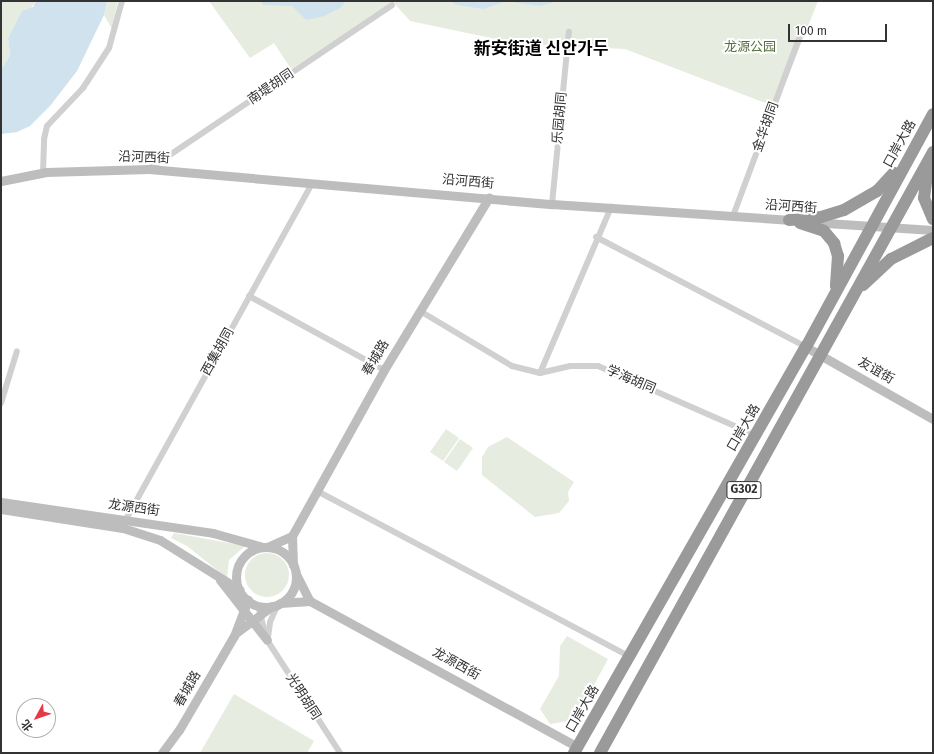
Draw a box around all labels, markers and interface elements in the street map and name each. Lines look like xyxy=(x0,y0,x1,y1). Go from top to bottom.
scale bar xyxy=(790,16,889,42)
text: 100 m xyxy=(795,24,827,38)
district label: 新安街道 신안가두 xyxy=(474,39,608,59)
park label: 龙源公园 xyxy=(724,39,776,55)
street label: 南堤胡同 xyxy=(245,66,297,108)
street label: 乐园胡同 xyxy=(550,91,570,145)
street label: 金华胡同 xyxy=(750,100,782,154)
street label: 口岸大路 xyxy=(881,117,919,171)
street label: 沿河西街 xyxy=(118,149,170,167)
street label: 沿河西街 xyxy=(441,172,495,192)
street label: 沿河西街 xyxy=(765,197,817,217)
street label: 西集胡同 xyxy=(199,325,237,379)
street label: 春城路 xyxy=(359,337,393,379)
street label: 友谊街 xyxy=(855,354,897,388)
street label: 学海胡同 xyxy=(604,363,658,397)
street label: 口岸大路 xyxy=(724,402,764,454)
road number: G302 xyxy=(726,480,762,500)
street label: 龙源西街 xyxy=(107,497,161,519)
street label: 龙源西街 xyxy=(429,645,483,683)
street label: 春城路 xyxy=(171,668,205,710)
street label: 光明胡同 xyxy=(282,671,324,723)
street label: 口岸大路 xyxy=(563,683,603,735)
north arrow xyxy=(16,698,56,738)
text: 北 xyxy=(19,717,36,734)

